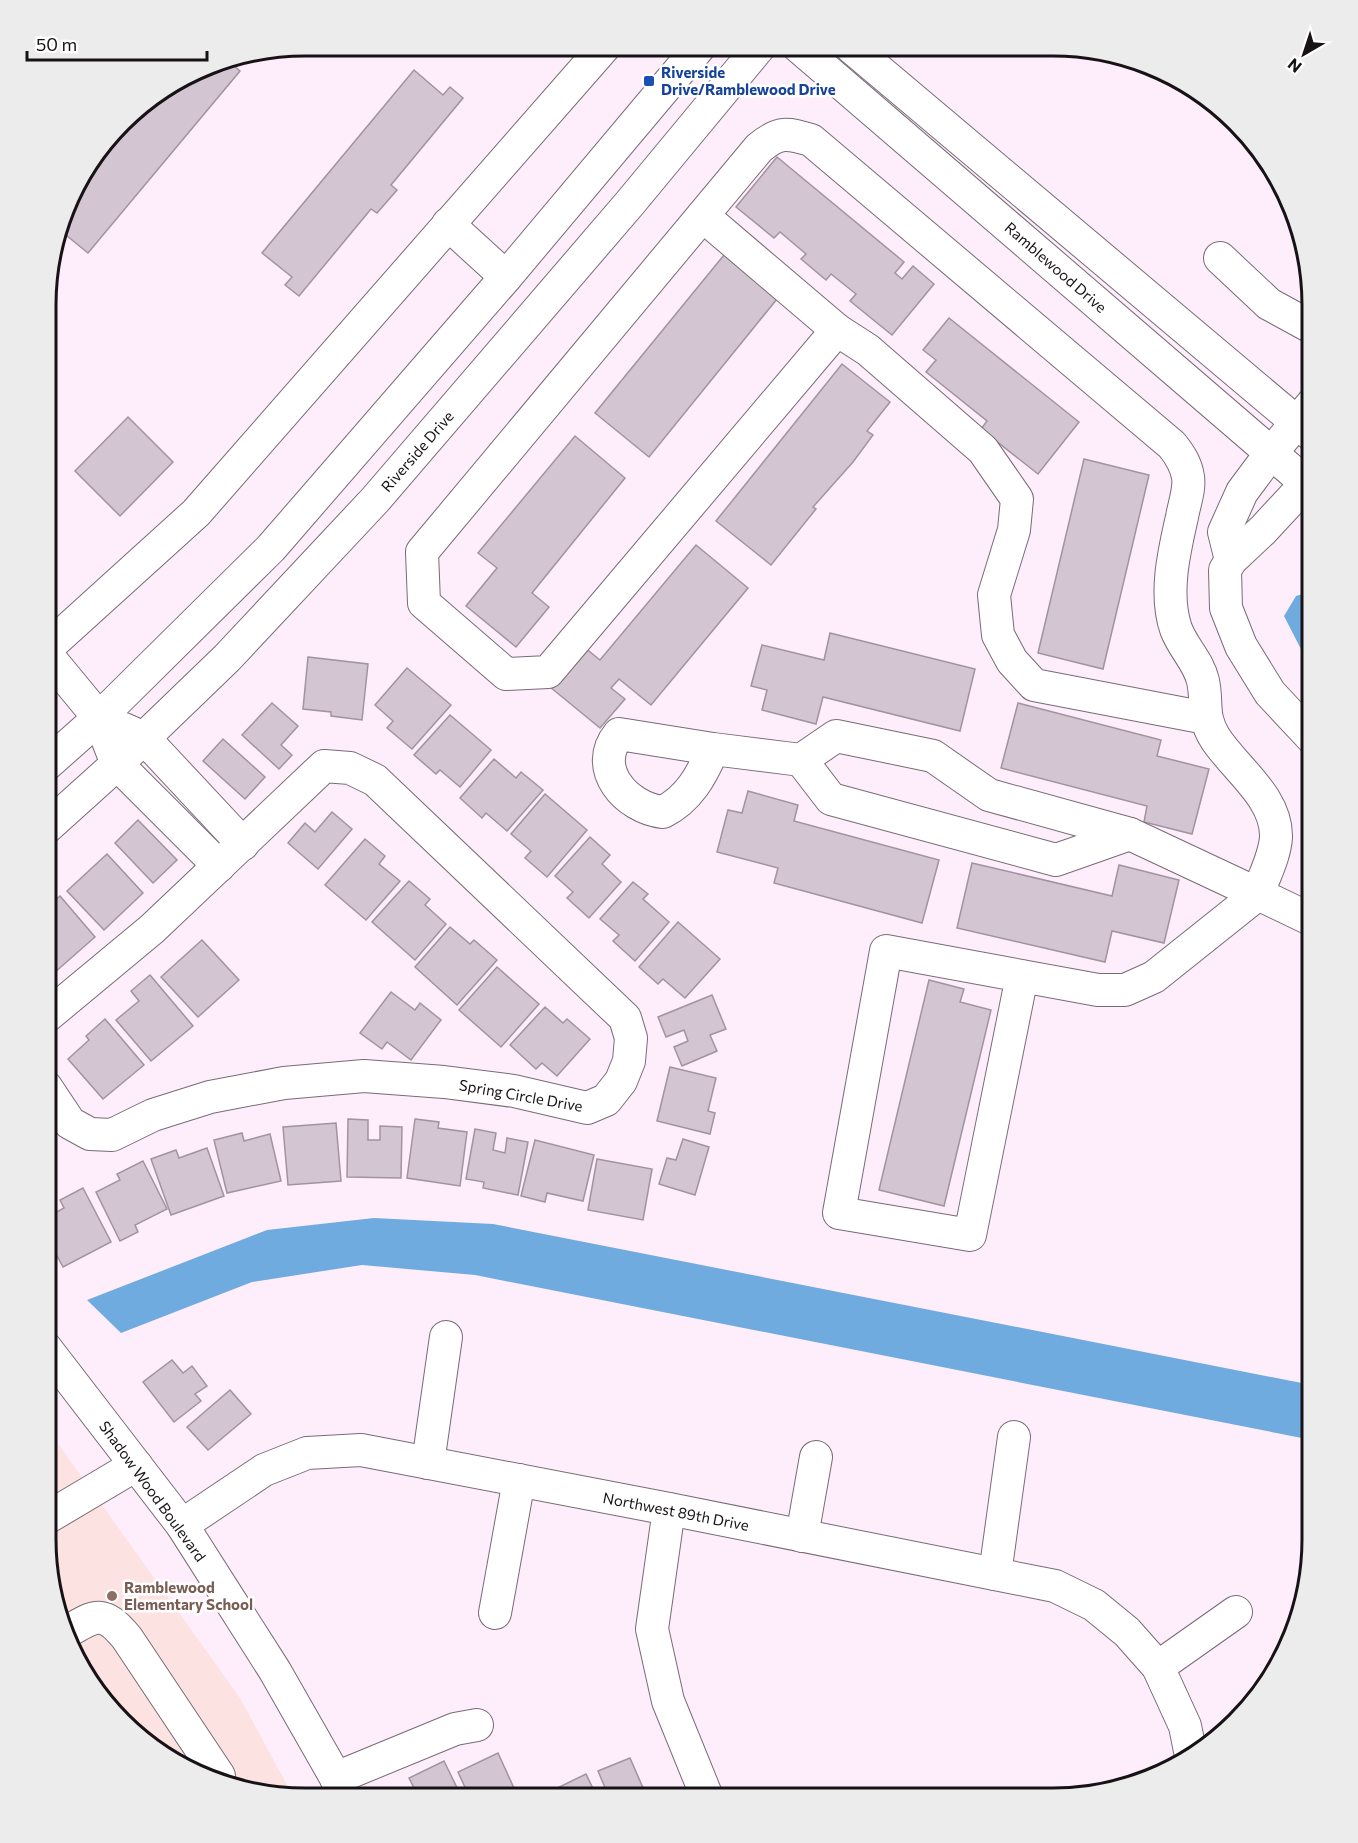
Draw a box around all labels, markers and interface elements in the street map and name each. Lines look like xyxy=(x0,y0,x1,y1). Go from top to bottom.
scale bar xyxy=(27,24,207,62)
north arrow xyxy=(1274,24,1334,84)
text: 50 m xyxy=(36,33,77,55)
text: N xyxy=(1284,55,1305,77)
place label: Riverside Drive/Ramblewood Drive xyxy=(661,63,836,98)
marker: Riverside Drive/Ramblewood Drive xyxy=(642,74,656,88)
street label: Ramblewood Drive xyxy=(1001,218,1111,316)
street label: Riverside Drive xyxy=(377,407,457,495)
street label: Spring Circle Drive xyxy=(458,1075,584,1115)
street label: Shadow Wood Boulevard xyxy=(96,1417,210,1565)
street label: Northwest 89th Drive xyxy=(601,1488,751,1534)
place label: Ramblewood Elementary School xyxy=(124,1578,253,1613)
marker: Ramblewood Elementary School xyxy=(105,1589,119,1603)

